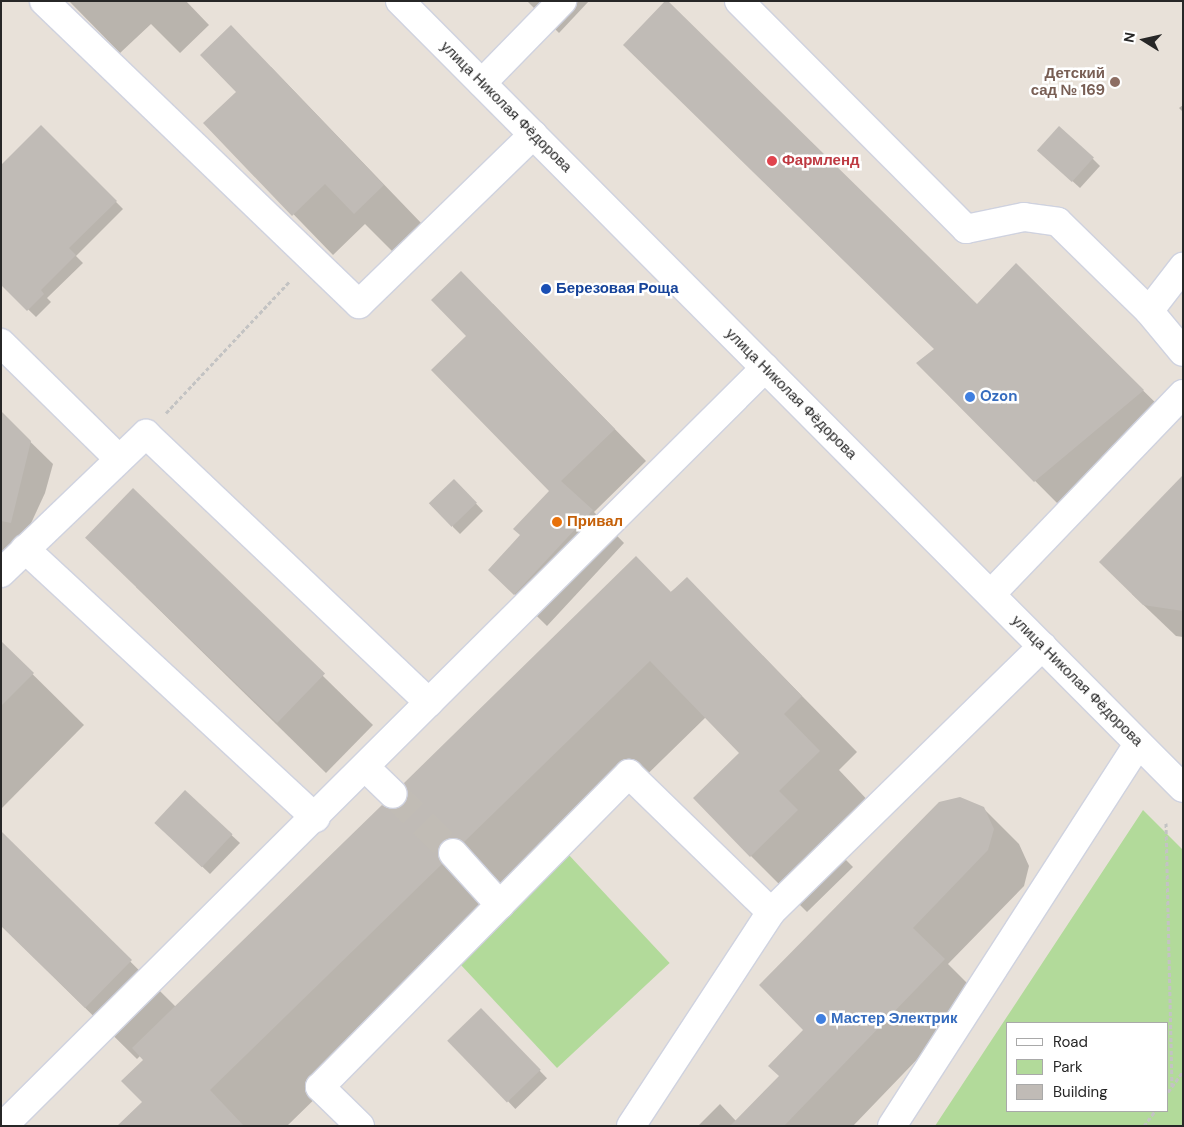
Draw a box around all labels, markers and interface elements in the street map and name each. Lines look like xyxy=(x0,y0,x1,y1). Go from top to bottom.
north arrow xyxy=(1119,15,1169,65)
text: N xyxy=(1119,31,1139,44)
street label: улица Николая Фёдорова xyxy=(437,38,575,176)
place label: Детский сад № 169 xyxy=(1031,64,1105,99)
marker: Детский сад № 169 xyxy=(1109,76,1121,88)
place label: Фармленд xyxy=(782,152,859,170)
marker: Фармленд xyxy=(766,155,778,167)
place label: Березовая Роща xyxy=(556,280,678,298)
marker: Березовая Роща xyxy=(540,283,552,295)
street label: улица Николая Фёдорова xyxy=(722,325,860,463)
place label: Ozon xyxy=(980,388,1018,406)
marker: Ozon xyxy=(964,391,976,403)
place label: Привал xyxy=(567,513,623,531)
marker: Привал xyxy=(551,516,563,528)
street label: улица Николая Фёдорова xyxy=(1008,612,1146,750)
place label: Мастер Электрик xyxy=(831,1010,957,1028)
marker: Мастер Электрик xyxy=(815,1013,827,1025)
legend xyxy=(1006,1022,1169,1112)
text: Road xyxy=(1053,1032,1088,1052)
text: Park xyxy=(1053,1057,1083,1077)
text: Building xyxy=(1053,1082,1108,1102)

